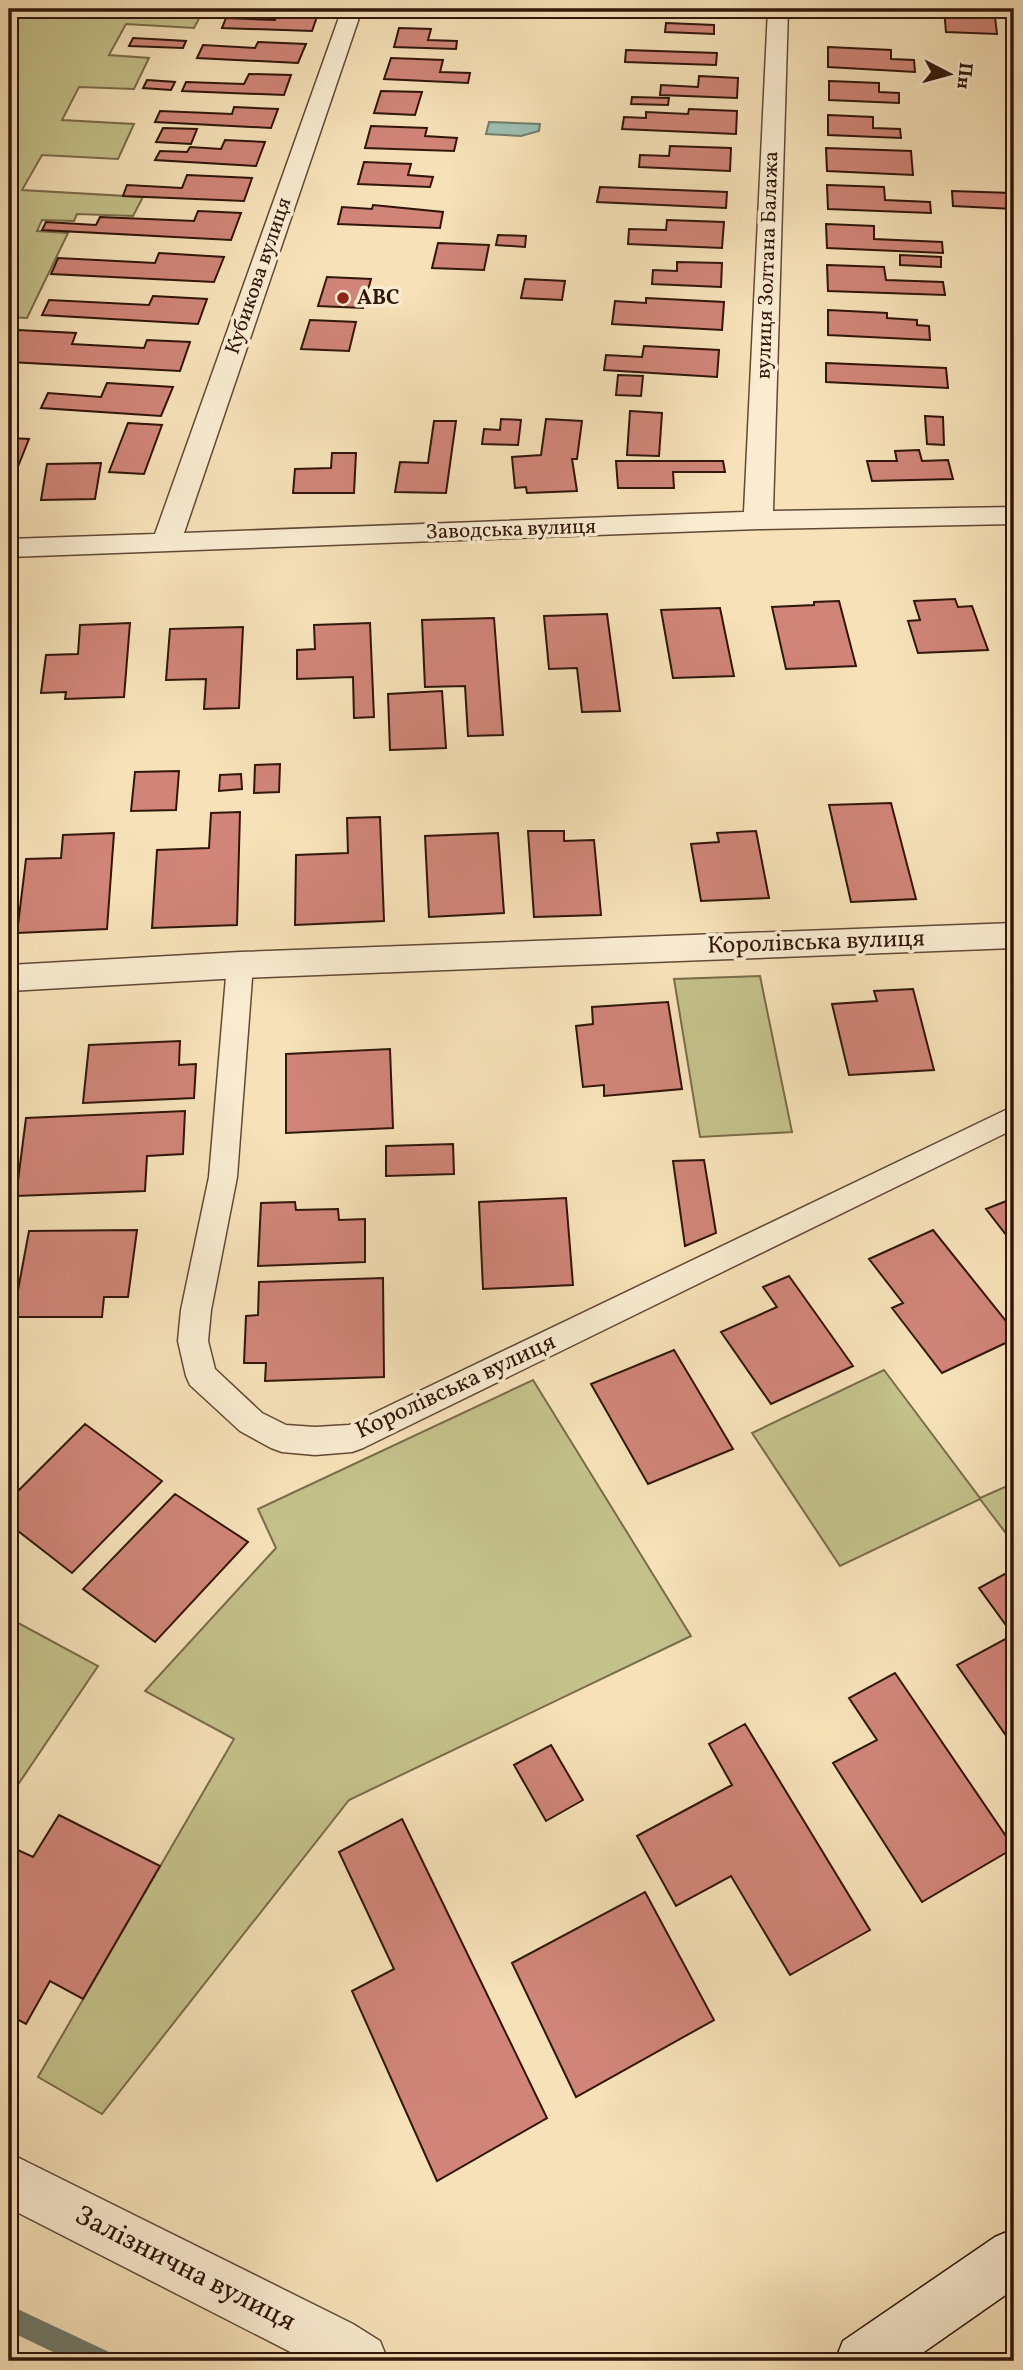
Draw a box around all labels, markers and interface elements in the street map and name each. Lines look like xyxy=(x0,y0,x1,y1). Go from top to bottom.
north arrow xyxy=(914,38,984,108)
text: Пн xyxy=(950,61,978,90)
street label: вулиця Золтана Балажа xyxy=(750,150,786,380)
street label: Кубикова вулиця xyxy=(219,194,299,358)
place label: ABC xyxy=(357,284,400,313)
marker: ABC xyxy=(335,290,351,306)
street label: Заводська вулиця xyxy=(425,513,597,547)
street label: Королівська вулиця xyxy=(707,922,925,964)
street label: Королівська вулиця xyxy=(350,1326,562,1448)
street label: Залізнична вулиця xyxy=(68,2196,302,2342)

